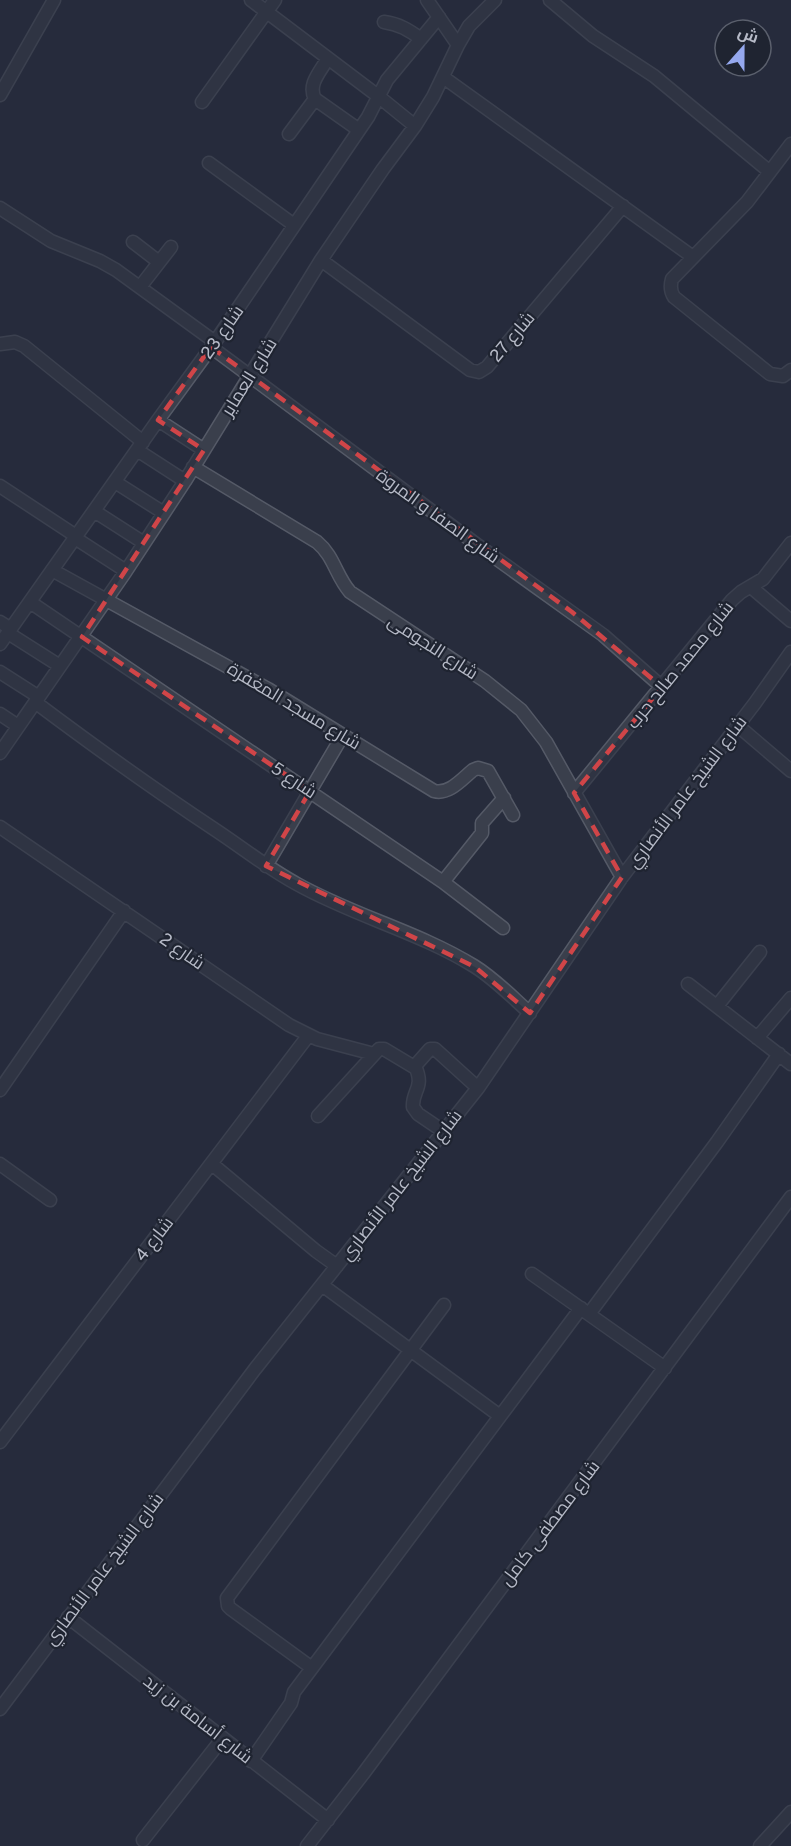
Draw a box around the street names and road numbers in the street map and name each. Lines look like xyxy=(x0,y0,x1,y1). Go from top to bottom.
street label: شارع 23 xyxy=(196,301,250,364)
street label: شارع 27 xyxy=(485,308,541,368)
street label: شارع العماير xyxy=(217,334,283,422)
street label: شارع الصفا و المروة xyxy=(371,465,503,570)
street label: شارع محمد صالح حرب xyxy=(623,597,740,734)
street label: شارع النجومى xyxy=(383,611,482,686)
street label: شارع مسجد المغفرة xyxy=(222,658,364,756)
street label: شارع الشيخ عامر الأنصاري xyxy=(623,712,754,874)
street label: شارع 5 xyxy=(266,758,320,805)
street label: شارع 2 xyxy=(154,928,208,976)
street label: شارع الشيخ عامر الأنصاري xyxy=(336,1106,469,1267)
street label: شارع 4 xyxy=(131,1213,180,1267)
street label: شارع مصطفى كامل xyxy=(496,1456,606,1591)
street label: شارع الشيخ عامر الأنصاري xyxy=(40,1489,171,1651)
street label: شارع أسامة بن زيد xyxy=(138,1670,257,1770)

